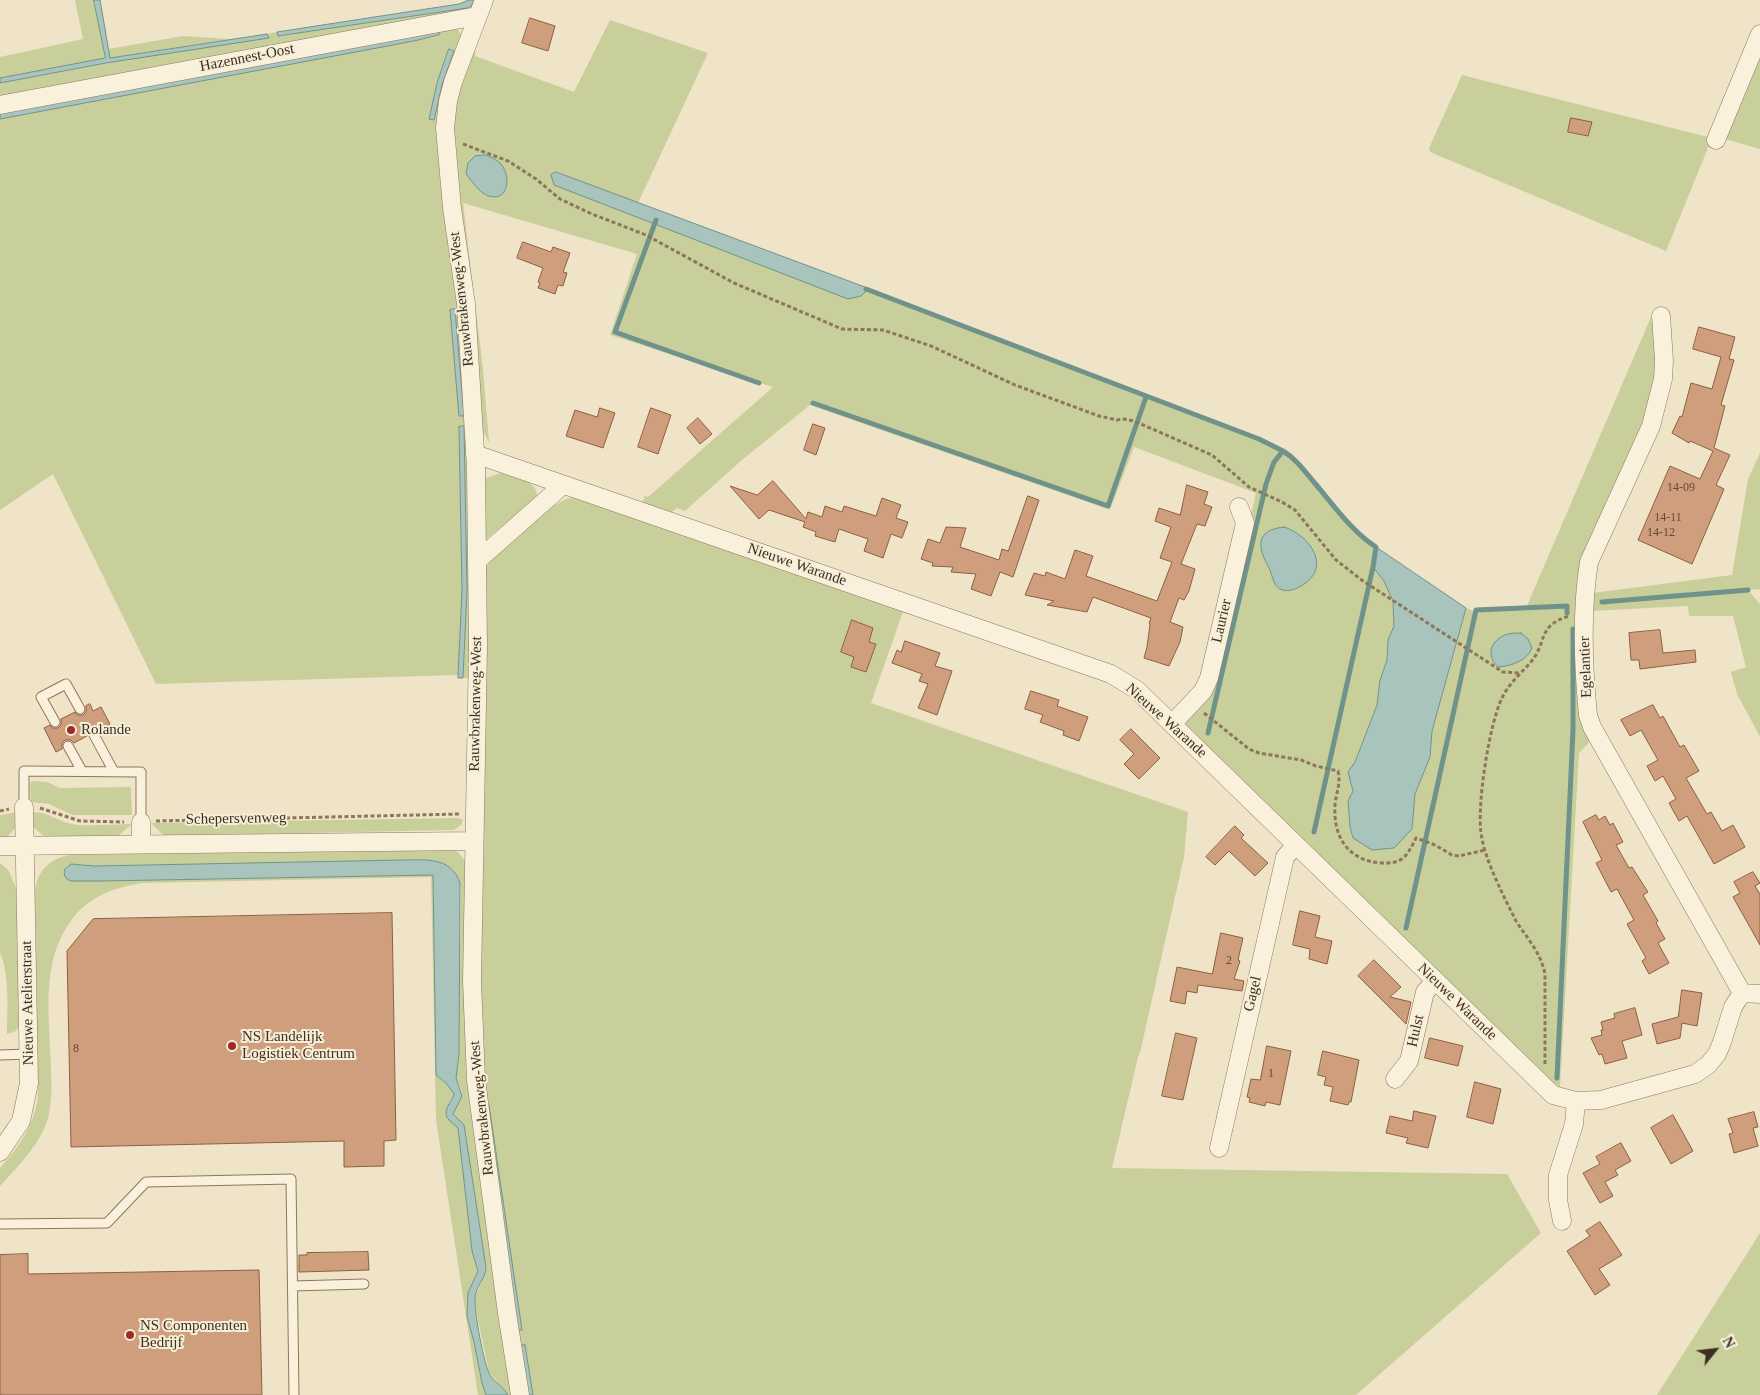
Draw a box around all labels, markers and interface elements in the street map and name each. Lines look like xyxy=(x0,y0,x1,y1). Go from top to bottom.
street label: Hazennest-Oost xyxy=(198,40,296,76)
street label: Rauwbrakenweg-West xyxy=(446,231,478,367)
house number: 14-09 xyxy=(1667,481,1695,495)
house number: 14-11 xyxy=(1654,511,1682,525)
house number: 14-12 xyxy=(1647,526,1675,540)
street label: Nieuwe Warande xyxy=(745,540,849,590)
street label: Laurier xyxy=(1208,597,1236,645)
street label: Rauwbrakenweg-West xyxy=(466,636,486,772)
street label: Egelantier xyxy=(1576,636,1596,698)
street label: Nieuwe Warande xyxy=(1122,680,1210,762)
place label: Rolande xyxy=(81,721,131,739)
marker: Rolande xyxy=(65,724,77,736)
street label: Schepersvenweg xyxy=(185,809,287,829)
street label: Nieuwe Atelierstraat xyxy=(18,941,38,1065)
house number: 2 xyxy=(1226,954,1232,968)
street label: Nieuwe Warande xyxy=(1414,960,1500,1044)
street label: Gagel xyxy=(1240,975,1266,1013)
street label: Hulst xyxy=(1404,1013,1428,1049)
place label: NS Landelijk Logistiek Centrum xyxy=(242,1028,355,1063)
marker: NS Landelijk Logistiek Centrum xyxy=(226,1040,238,1052)
street label: Rauwbrakenweg-West xyxy=(466,1040,498,1176)
house number: 8 xyxy=(73,1042,79,1056)
house number: 1 xyxy=(1268,1067,1274,1081)
place label: NS Componenten Bedrijf xyxy=(140,1317,247,1352)
north arrow xyxy=(1690,1325,1740,1375)
marker: NS Componenten Bedrijf xyxy=(124,1329,136,1341)
text: N xyxy=(1720,1334,1738,1351)

